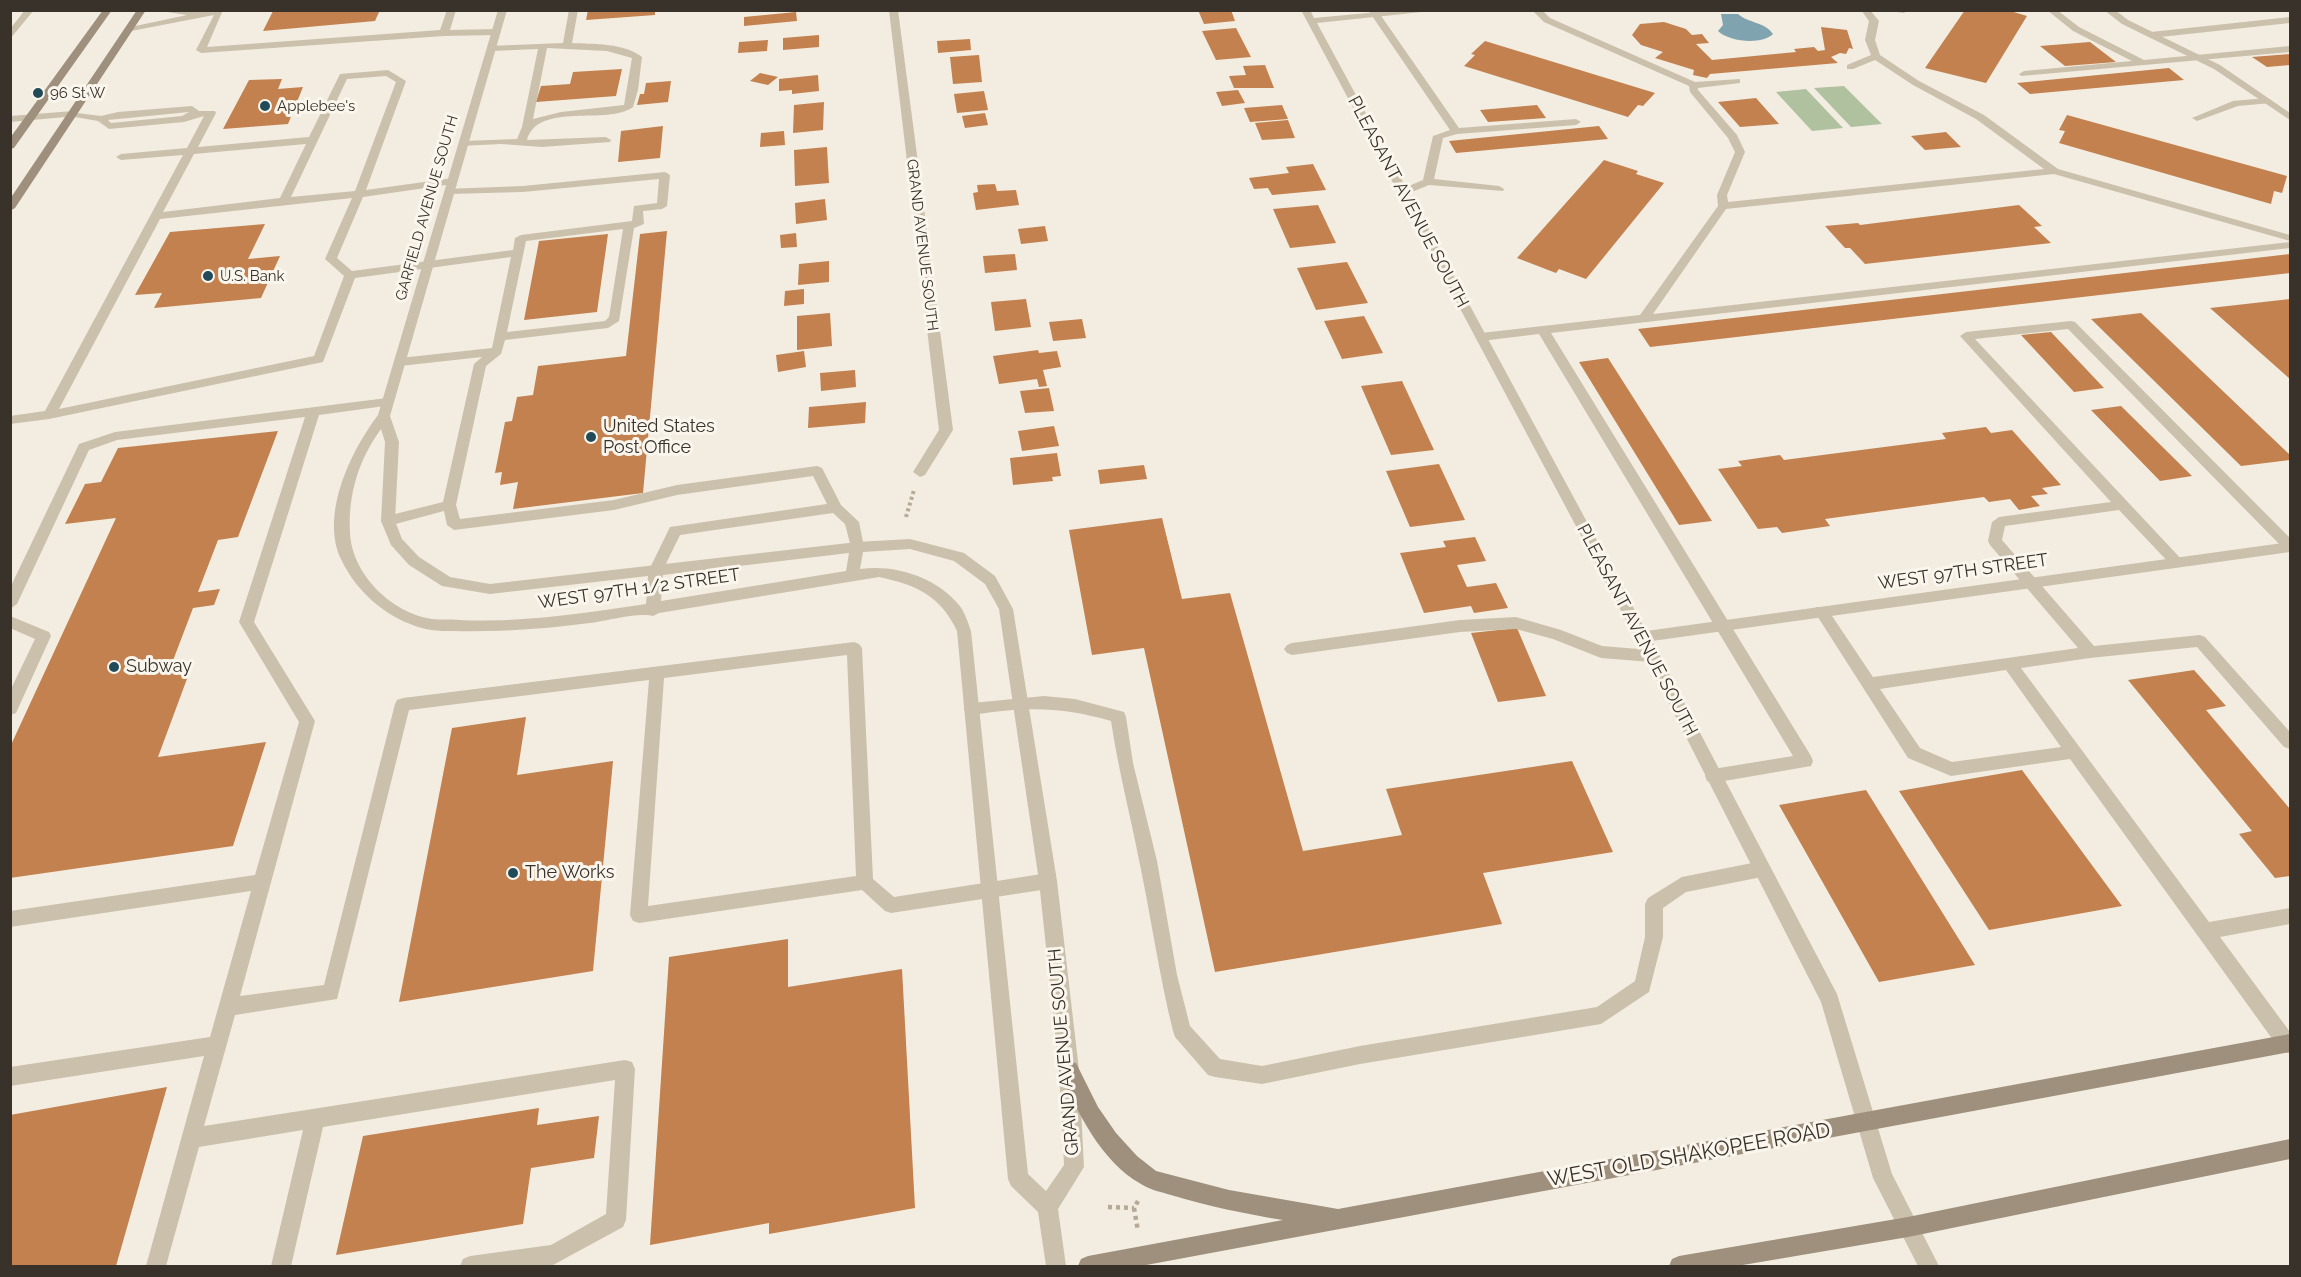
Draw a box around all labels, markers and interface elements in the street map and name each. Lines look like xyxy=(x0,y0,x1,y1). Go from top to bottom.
place label: 96 St W xyxy=(50,84,105,102)
marker: 96 St W xyxy=(31,86,45,100)
street label: PLEASANT AVENUE SOUTH xyxy=(1343,92,1473,312)
place label: Applebee's xyxy=(277,97,355,115)
marker: Applebee's xyxy=(258,99,272,113)
street label: GARFIELD AVENUE SOUTH xyxy=(392,113,462,303)
street label: GRAND AVENUE SOUTH xyxy=(903,158,941,332)
place label: U.S. Bank xyxy=(220,267,285,285)
marker: U.S. Bank xyxy=(201,269,215,283)
place label: United States Post Office xyxy=(603,416,715,458)
marker: United States Post Office xyxy=(584,430,598,444)
street label: PLEASANT AVENUE SOUTH xyxy=(1572,520,1702,740)
street label: WEST 97TH STREET xyxy=(1877,549,2049,595)
street label: WEST 97TH 1/2 STREET xyxy=(537,564,741,614)
place label: Subway xyxy=(126,656,192,678)
marker: Subway xyxy=(107,660,121,674)
place label: The Works xyxy=(525,862,615,884)
marker: The Works xyxy=(506,866,520,880)
street label: GRAND AVENUE SOUTH xyxy=(1044,948,1084,1156)
street label: WEST OLD SHAKOPEE ROAD xyxy=(1546,1118,1832,1192)

